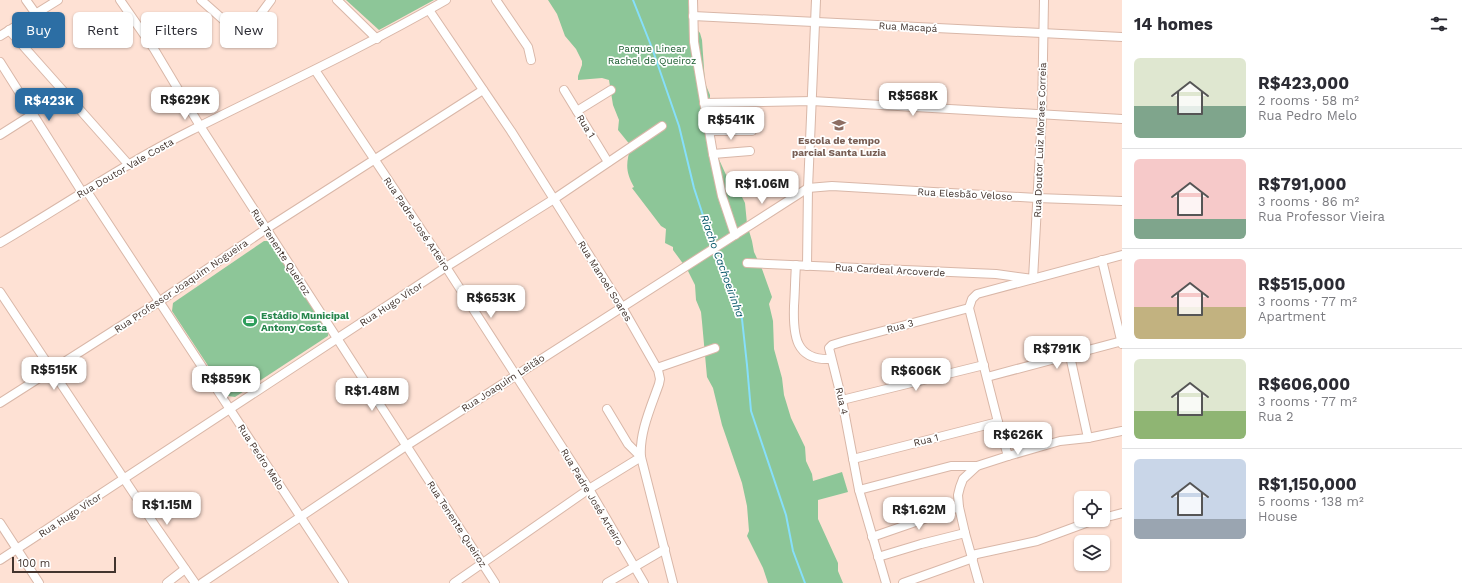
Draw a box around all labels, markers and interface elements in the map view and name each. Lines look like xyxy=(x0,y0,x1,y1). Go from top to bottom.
chip: Buy xyxy=(12,12,65,48)
chip: Rent xyxy=(73,12,133,48)
chip: Filters xyxy=(141,12,212,48)
chip: New xyxy=(220,12,277,48)
icon: filters xyxy=(1428,13,1450,35)
text: 14 homes xyxy=(1134,14,1213,34)
street label: Rua Macapá xyxy=(878,20,938,34)
park label: Parque Linear Rachel de Queiroz xyxy=(608,43,696,66)
street label: Rua Doutor Luiz Moraes Correia xyxy=(1032,62,1048,218)
text: R$423,000 xyxy=(1258,73,1349,93)
icon: home xyxy=(1166,74,1214,122)
pin: R$568K xyxy=(880,83,946,117)
pin: R$629K xyxy=(152,87,218,121)
pin: R$423K xyxy=(16,88,82,122)
text: R$568K xyxy=(888,88,938,103)
text: R$629K xyxy=(160,92,210,107)
text: R$423K xyxy=(24,93,74,108)
text: 2 rooms · 58 m² xyxy=(1258,93,1359,108)
pin: R$541K xyxy=(698,107,764,141)
text: Rua Pedro Melo xyxy=(1258,108,1357,123)
street label: Rua 1 xyxy=(575,112,597,140)
text: R$541K xyxy=(707,112,755,127)
school or university icon: Escola de tempo parcial Santa Luzia xyxy=(831,117,847,133)
place label: Escola de tempo parcial Santa Luzia xyxy=(792,135,886,158)
street label: Rua Doutor Vale Costa xyxy=(75,136,176,200)
pin: R$1.06M xyxy=(725,171,799,205)
text: R$791,000 xyxy=(1258,174,1346,194)
street label: Rua Padre José Arteiro xyxy=(381,175,453,273)
icon: home xyxy=(1166,175,1214,223)
text: R$1.06M xyxy=(735,176,789,191)
street label: Rua Elesbão Veloso xyxy=(917,186,1013,202)
text: 3 rooms · 86 m² xyxy=(1258,194,1359,209)
street label: Rua Tenente Queiroz xyxy=(249,207,313,297)
text: Rua Professor Vieira xyxy=(1258,209,1385,224)
water label: Riacho Cachoeirinha xyxy=(697,213,747,319)
street label: Rua Professor Joaquim Nogueira xyxy=(112,237,250,335)
street label: Rua Manoel Soares xyxy=(576,239,634,323)
street label: Rua Cardeal Arcoverde xyxy=(835,262,946,278)
text: R$515,000 xyxy=(1258,274,1345,294)
icon: home xyxy=(1166,275,1214,323)
street label: Rua Hugo Vítor xyxy=(357,280,425,328)
pin: R$653K xyxy=(458,285,524,319)
text: R$653K xyxy=(466,290,516,305)
text: 3 rooms · 77 m² xyxy=(1258,294,1357,309)
text: Apartment xyxy=(1258,309,1326,324)
place label: Estádio Municipal Antony Costa xyxy=(261,310,350,333)
sports icon: Estádio Municipal Antony Costa xyxy=(242,313,258,329)
street label: Rua 3 xyxy=(885,317,915,335)
pin: R$791K xyxy=(1024,336,1090,370)
text: R$791K xyxy=(1033,341,1081,356)
street label: Rua Joaquim Leitão xyxy=(459,352,547,414)
pin: R$515K xyxy=(21,357,87,391)
pin: R$606K xyxy=(883,358,949,392)
text: R$515K xyxy=(30,362,78,377)
text: R$606K xyxy=(891,363,941,378)
pin: R$859K xyxy=(193,366,259,400)
text: R$859K xyxy=(201,371,251,386)
text: R$606,000 xyxy=(1258,374,1350,394)
icon: home xyxy=(1166,375,1214,423)
pin: R$1.48M xyxy=(335,378,409,412)
text: R$1.48M xyxy=(345,383,400,398)
street label: Rua 4 xyxy=(834,386,850,416)
text: 3 rooms · 77 m² xyxy=(1258,394,1357,409)
text: Rua 2 xyxy=(1258,409,1294,424)
street label: Rua Pedro Melo xyxy=(236,422,286,492)
pin: R$626K xyxy=(985,422,1051,456)
text: R$626K xyxy=(993,427,1043,442)
street label: Rua 1 xyxy=(912,432,940,448)
street label: Rua Padre José Arteiro xyxy=(559,447,625,547)
text: R$1,150,000 xyxy=(1258,474,1357,494)
icon: home xyxy=(1166,475,1214,523)
street label: Rua Tenente Queiroz xyxy=(425,479,489,569)
street label: Rua Hugo Vítor xyxy=(36,491,104,539)
map controls xyxy=(1074,491,1110,571)
button: locate xyxy=(1074,491,1110,527)
pin: R$1.15M xyxy=(130,492,204,526)
text: 5 rooms · 138 m² xyxy=(1258,494,1364,509)
text: R$1.15M xyxy=(142,497,192,512)
pin: R$1.62M xyxy=(882,497,956,531)
text: R$1.62M xyxy=(892,502,946,517)
text: House xyxy=(1258,509,1298,524)
button: layers xyxy=(1074,535,1110,571)
scale bar xyxy=(12,555,116,574)
text: 100 m xyxy=(18,557,50,570)

